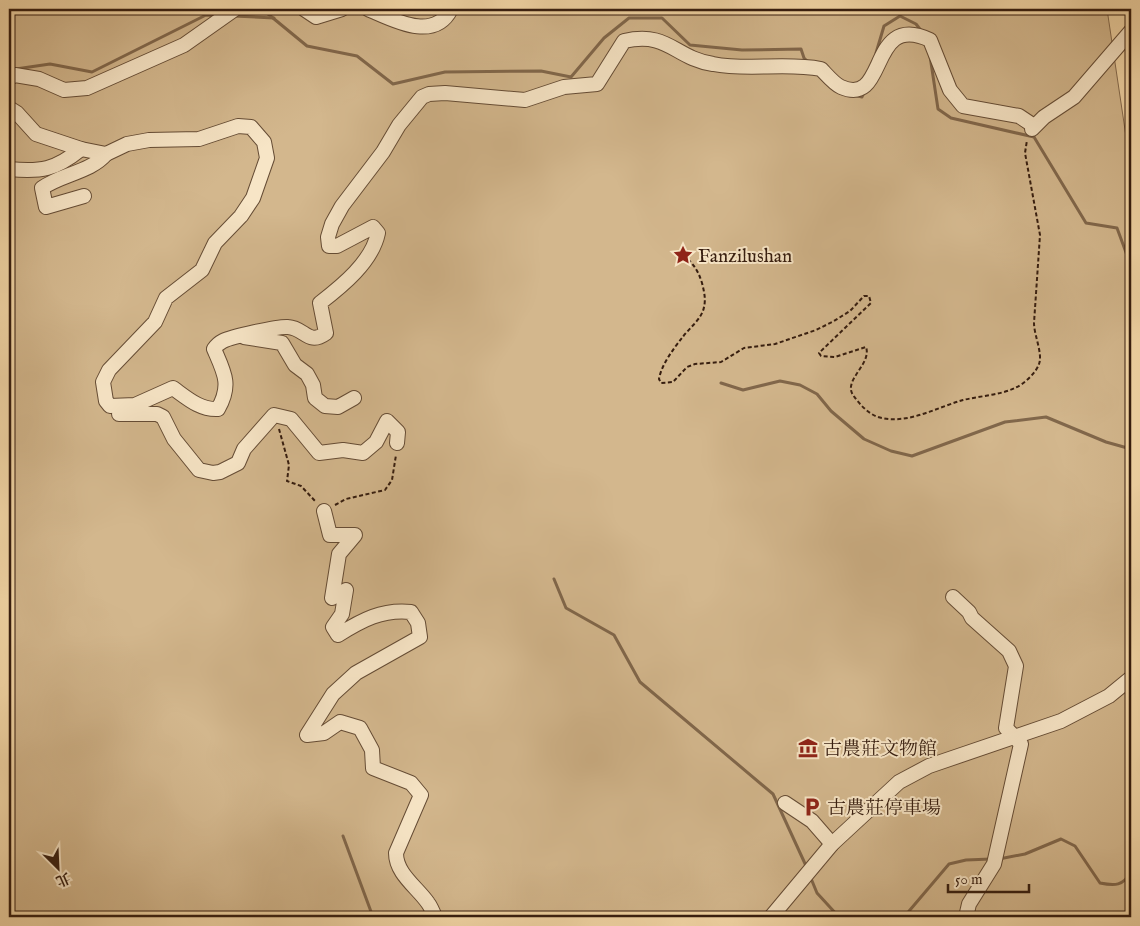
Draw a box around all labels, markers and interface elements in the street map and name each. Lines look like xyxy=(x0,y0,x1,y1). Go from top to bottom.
place icon: Fanzilushan xyxy=(672,244,694,266)
place label: Fanzilushan xyxy=(698,245,792,269)
museum icon: 古農莊文物館 xyxy=(797,737,819,759)
place label: 古農莊文物館 xyxy=(823,738,937,762)
parking icon: 古農莊停車場 xyxy=(801,796,823,818)
place label: 古農莊停車場 xyxy=(827,797,941,821)
north arrow xyxy=(32,844,82,894)
scale bar xyxy=(948,861,1029,893)
text: 北 xyxy=(53,868,73,890)
text: 50 m xyxy=(955,870,983,889)

